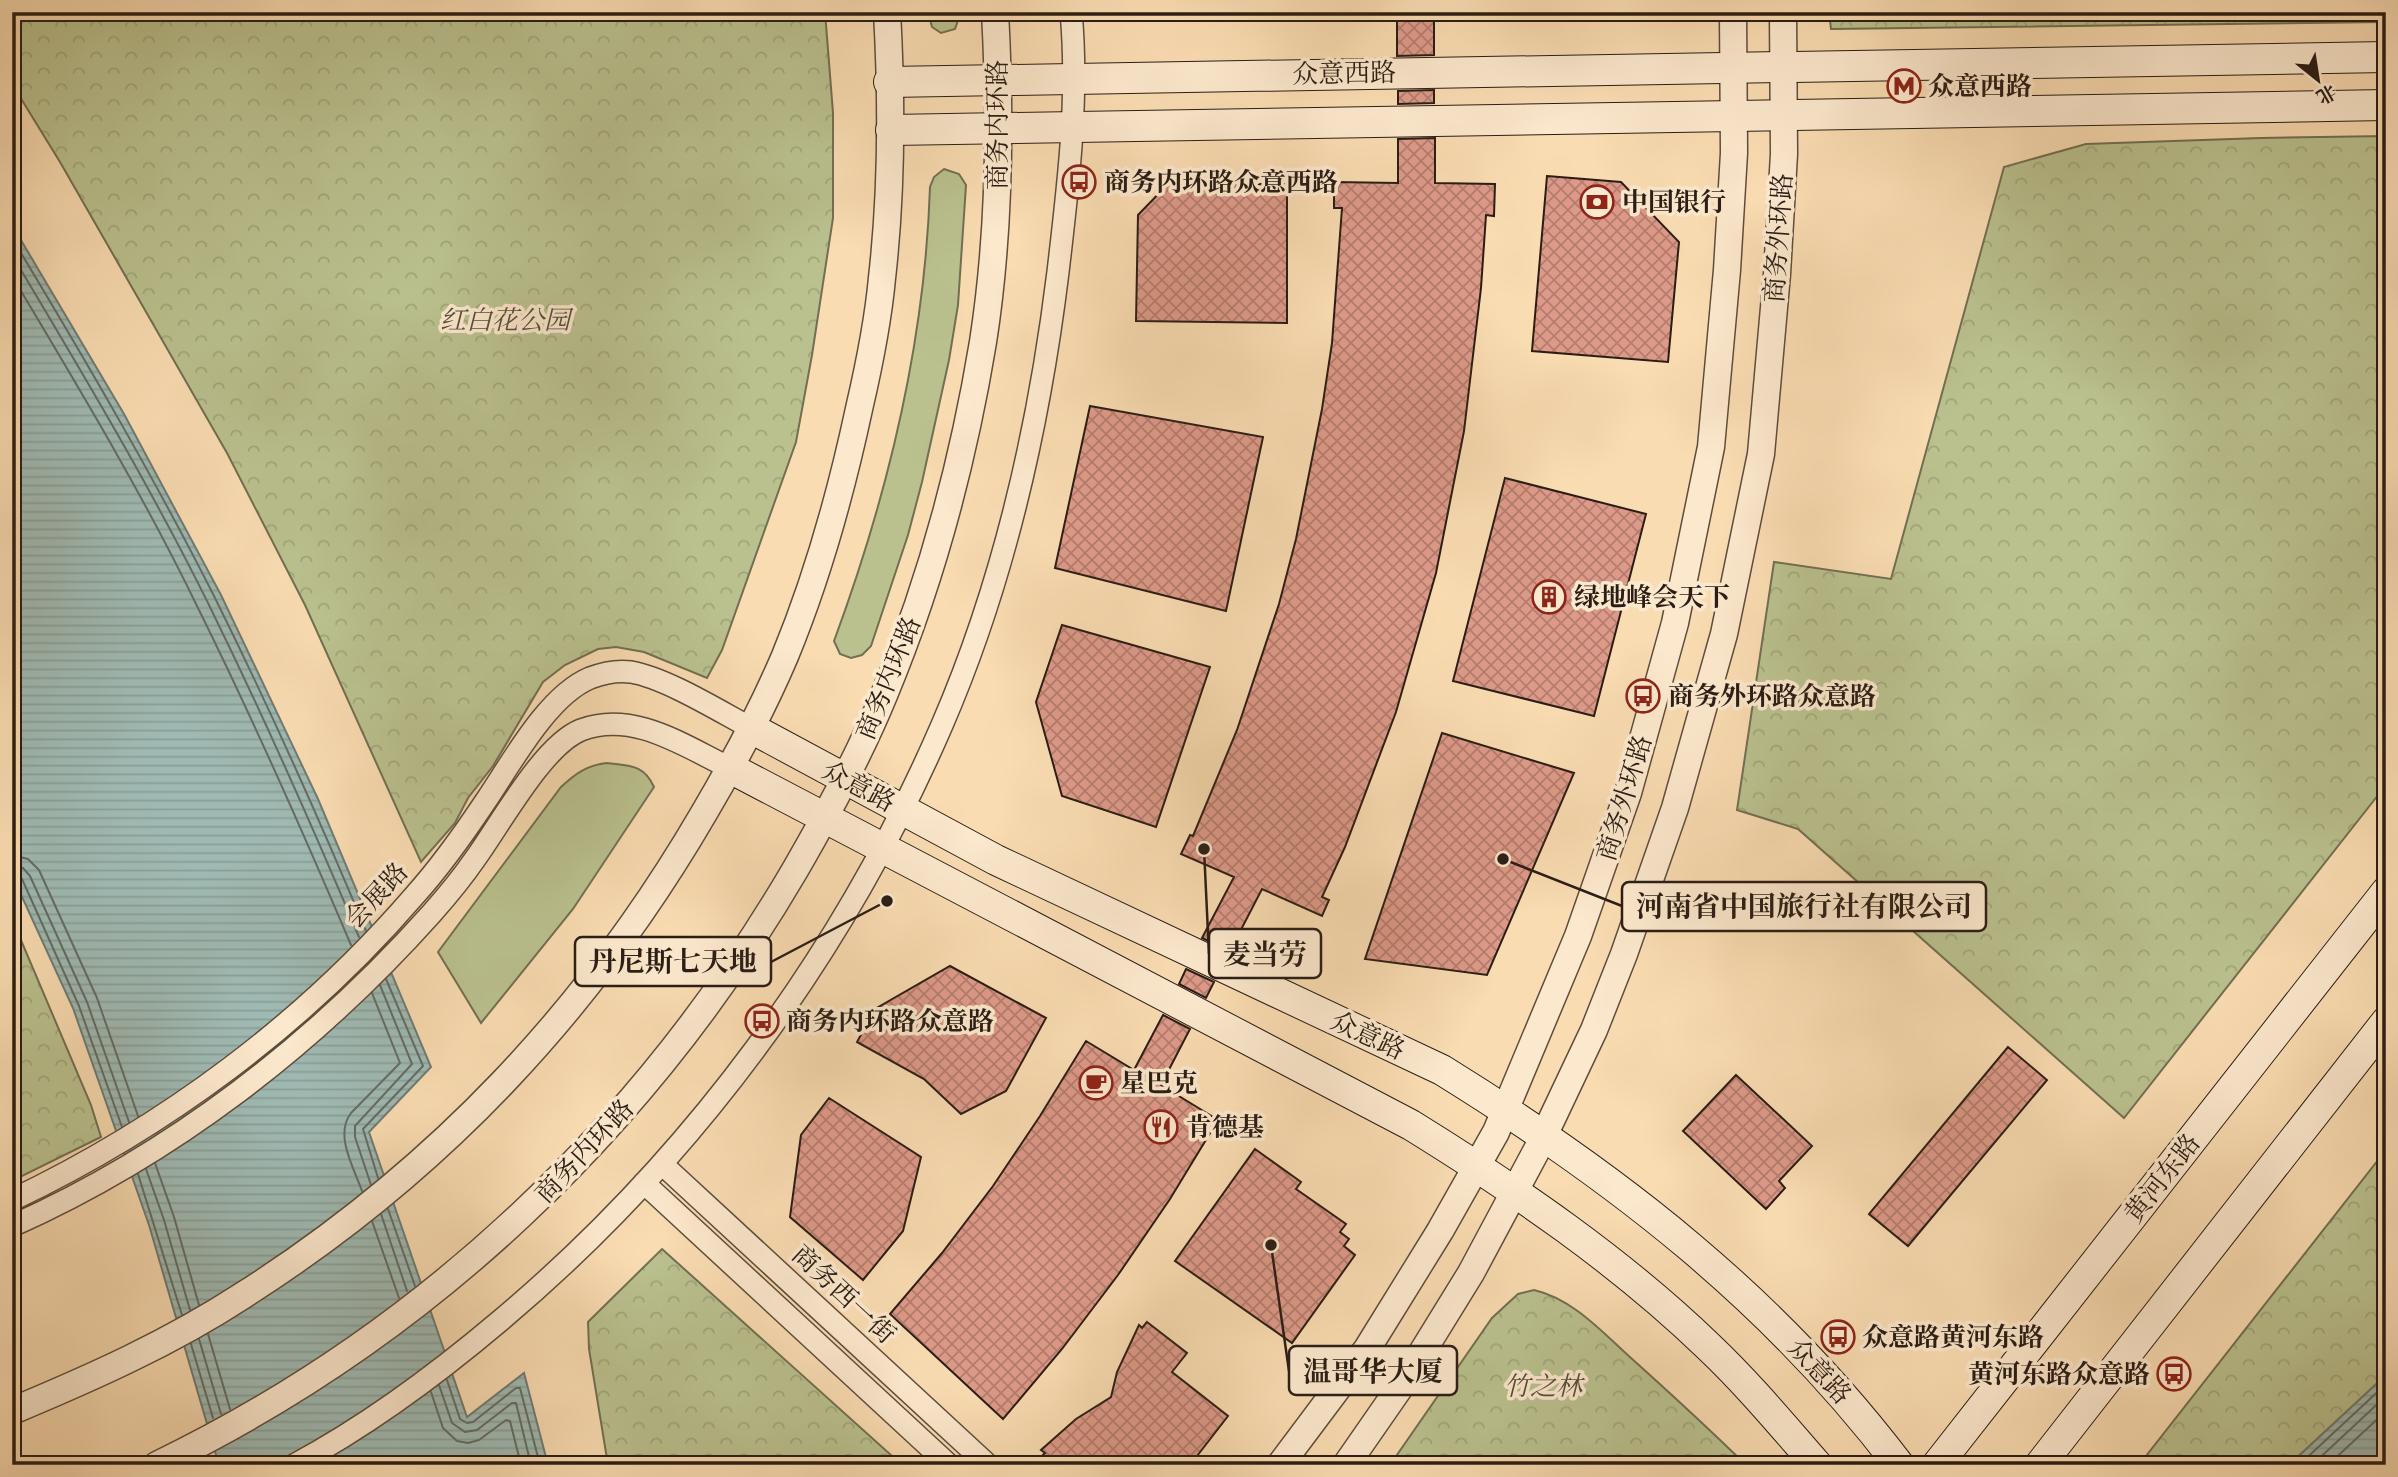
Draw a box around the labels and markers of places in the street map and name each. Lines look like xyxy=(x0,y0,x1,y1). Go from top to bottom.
metro station icon: 众意西路 xyxy=(1885,67,1923,105)
place label: 众意西路 xyxy=(1928,71,2032,103)
bus stop icon: 商务内环路众意西路 xyxy=(1060,163,1098,201)
place label: 商务内环路众意西路 xyxy=(1104,167,1338,199)
bank icon: 中国银行 xyxy=(1578,183,1616,221)
place label: 中国银行 xyxy=(1622,187,1726,219)
building icon: 绿地峰会天下 xyxy=(1530,578,1568,616)
place label: 绿地峰会天下 xyxy=(1574,582,1730,614)
bus stop icon: 商务外环路众意路 xyxy=(1624,677,1662,715)
place label: 商务外环路众意路 xyxy=(1668,681,1876,713)
callout: 河南省中国旅行社有限公司 xyxy=(1622,882,1986,931)
callout: 麦当劳 xyxy=(1209,929,1321,978)
callout: 丹尼斯七天地 xyxy=(575,937,771,986)
bus stop icon: 商务内环路众意路 xyxy=(743,1002,781,1040)
place label: 商务内环路众意路 xyxy=(786,1006,994,1038)
cafe icon: 星巴克 xyxy=(1077,1064,1115,1102)
place label: 星巴克 xyxy=(1120,1068,1198,1100)
restaurant icon: 肯德基 xyxy=(1142,1108,1180,1146)
place label: 肯德基 xyxy=(1186,1112,1264,1144)
bus stop icon: 众意路黄河东路 xyxy=(1819,1318,1857,1356)
place label: 众意路黄河东路 xyxy=(1862,1322,2044,1354)
callout: 温哥华大厦 xyxy=(1289,1346,1457,1395)
bus stop icon: 黄河东路众意路 xyxy=(2155,1355,2193,1393)
place label: 黄河东路众意路 xyxy=(1968,1359,2150,1391)

